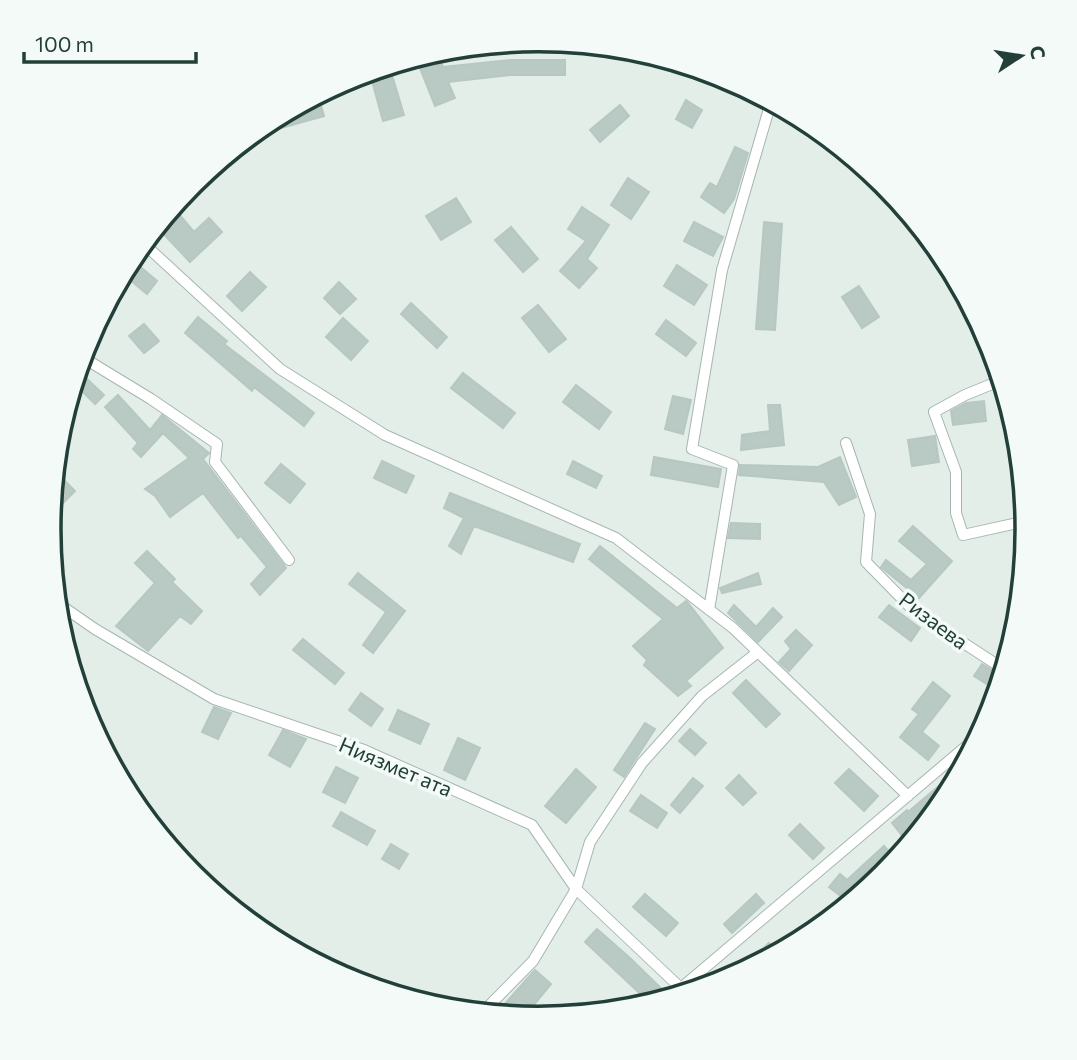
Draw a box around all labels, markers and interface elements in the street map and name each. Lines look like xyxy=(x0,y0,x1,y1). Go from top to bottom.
scale bar xyxy=(24,21,196,65)
north arrow xyxy=(986,21,1056,91)
text: 100 m xyxy=(35,31,94,56)
text: С xyxy=(1026,44,1051,61)
street label: Ризаева xyxy=(895,586,973,654)
street label: Ниязмет ата xyxy=(336,731,456,801)

